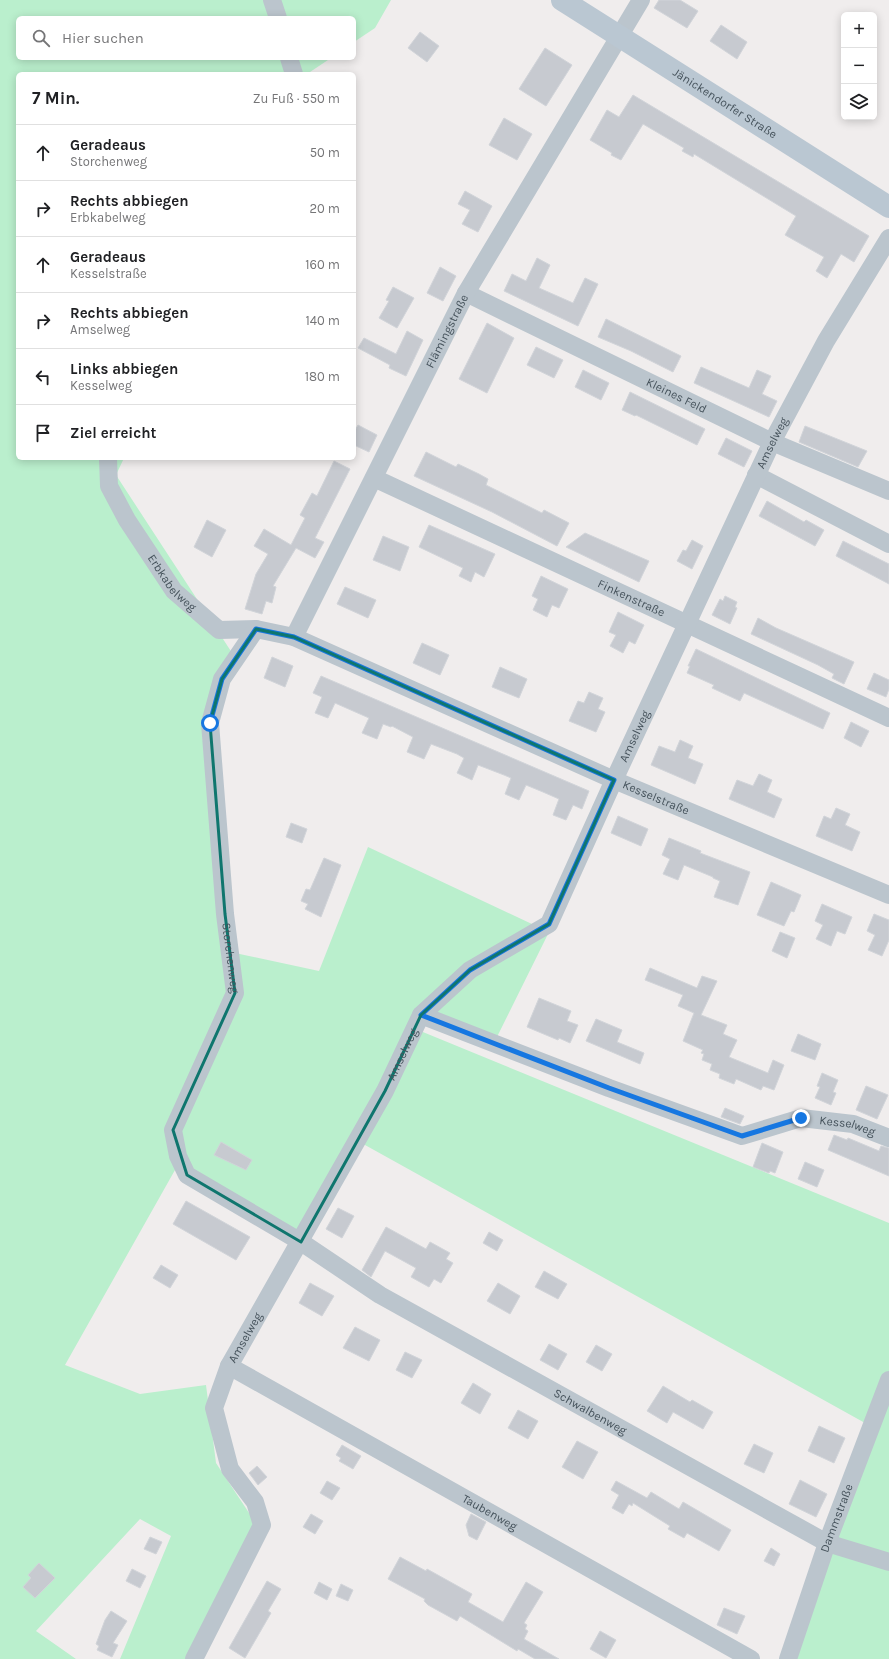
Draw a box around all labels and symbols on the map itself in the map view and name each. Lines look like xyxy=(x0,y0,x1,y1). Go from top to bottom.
street label: Jänickendorfer Straße xyxy=(670,65,780,141)
street label: Flämingstraße xyxy=(423,292,471,370)
street label: Kleines Feld xyxy=(644,375,709,416)
street label: Amselweg xyxy=(754,415,791,471)
street label: Erbkabelweg xyxy=(145,552,199,614)
street label: Finkenstraße xyxy=(596,576,667,620)
street label: Amselweg xyxy=(616,708,653,764)
route start xyxy=(201,714,219,732)
street label: Kesselstraße xyxy=(621,777,691,818)
street label: Storchenweg xyxy=(219,922,242,994)
street label: Amselweg xyxy=(384,1026,421,1083)
route end xyxy=(792,1109,810,1127)
street label: Kesselweg xyxy=(819,1113,878,1139)
street label: Amselweg xyxy=(225,1310,265,1365)
street label: Schwalbenweg xyxy=(551,1386,630,1438)
street label: Dammstraße xyxy=(817,1482,856,1554)
street label: Taubenweg xyxy=(460,1491,520,1534)

